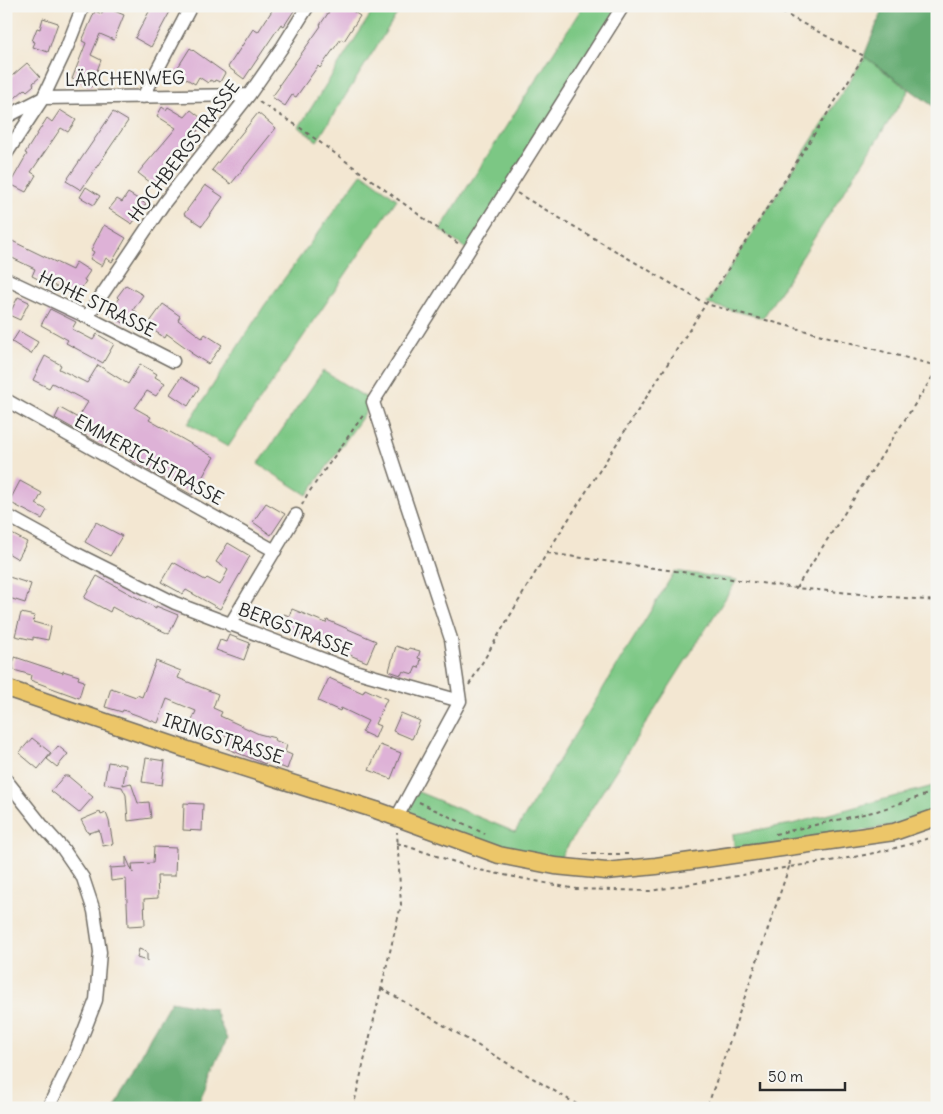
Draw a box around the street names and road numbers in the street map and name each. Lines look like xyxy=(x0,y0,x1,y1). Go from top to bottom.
street label: LÄRCHENWEG xyxy=(65,66,185,91)
street label: HOCHBERGSTRASSE xyxy=(123,75,244,226)
street label: HOHE STRASSE xyxy=(35,265,160,342)
street label: EMMERICHSTRASSE xyxy=(71,409,228,510)
street label: BERGSTRASSE xyxy=(235,597,355,662)
street label: IRINGSTRASSE xyxy=(160,708,286,769)

